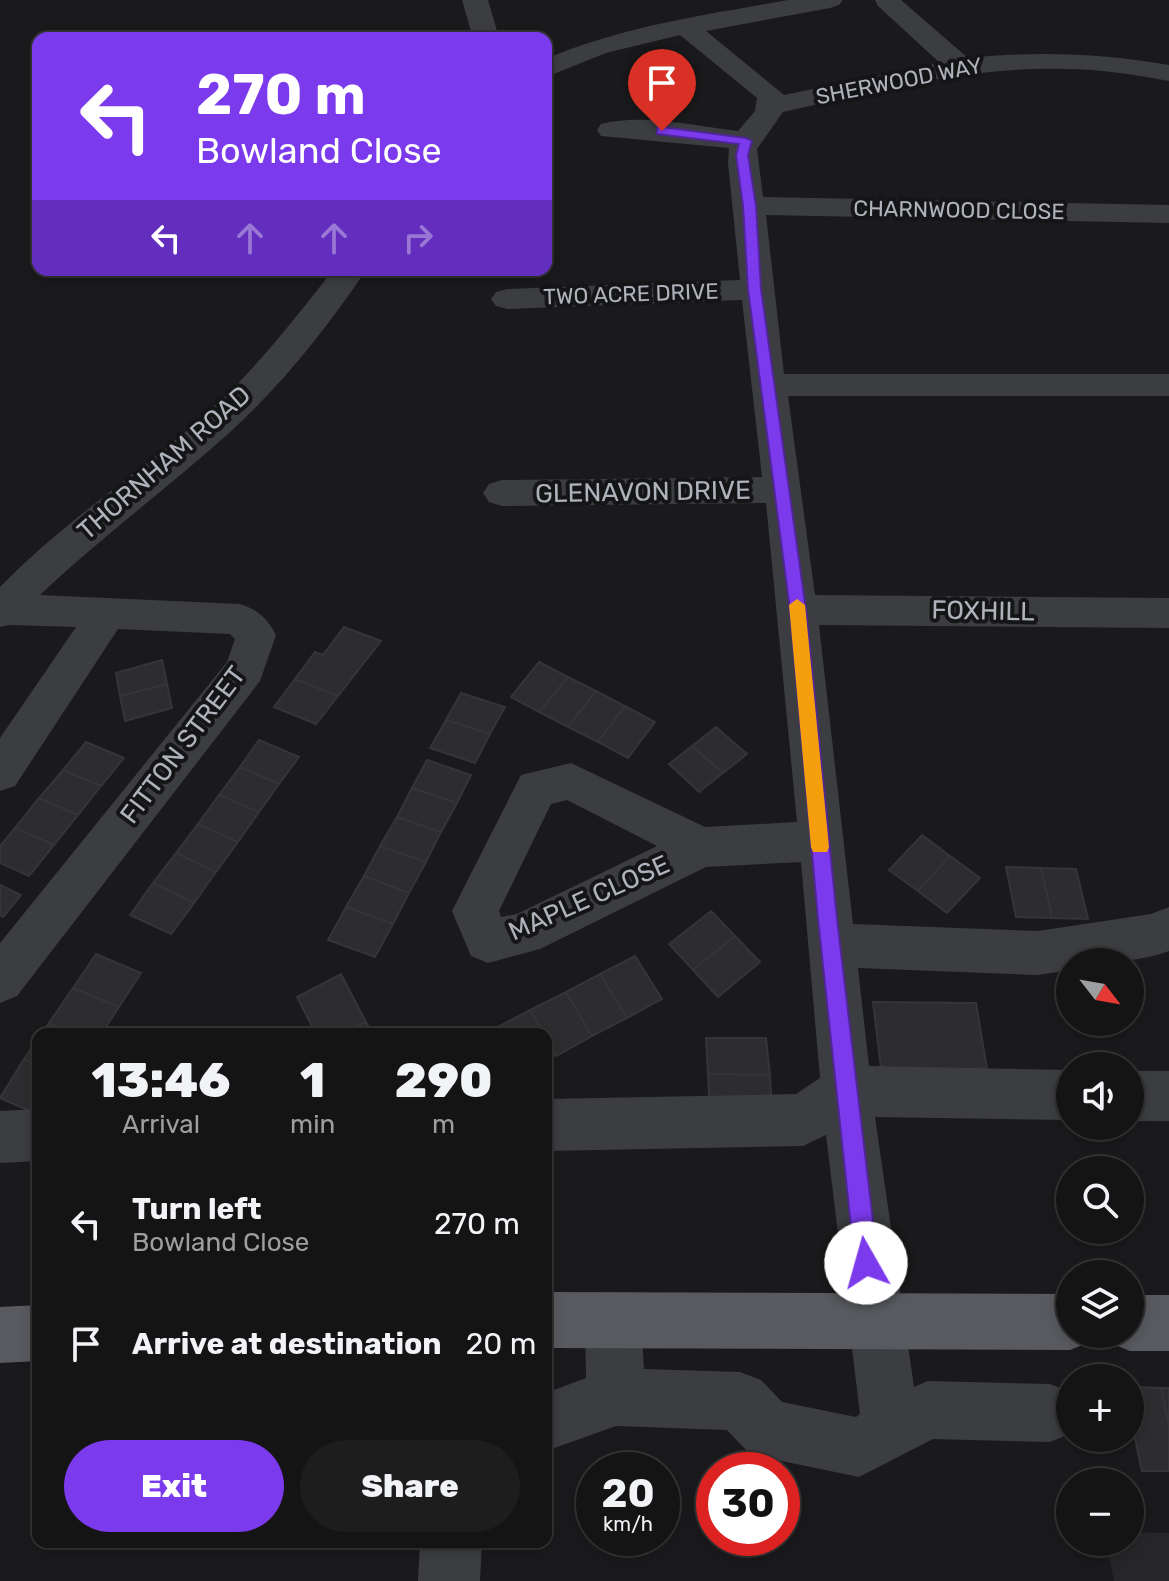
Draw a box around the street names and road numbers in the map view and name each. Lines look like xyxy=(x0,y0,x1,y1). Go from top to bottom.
street label: SHERWOOD WAY xyxy=(814,52,984,110)
street label: CHARNWOOD CLOSE xyxy=(853,195,1065,225)
street label: TWO ACRE DRIVE xyxy=(543,277,719,311)
street label: THORNHAM ROAD xyxy=(71,379,257,547)
street label: GLENAVON DRIVE xyxy=(535,475,751,509)
street label: FOXHILL xyxy=(931,595,1035,627)
street label: FITTON STREET xyxy=(114,660,252,830)
street label: MAPLE CLOSE xyxy=(504,849,674,947)

